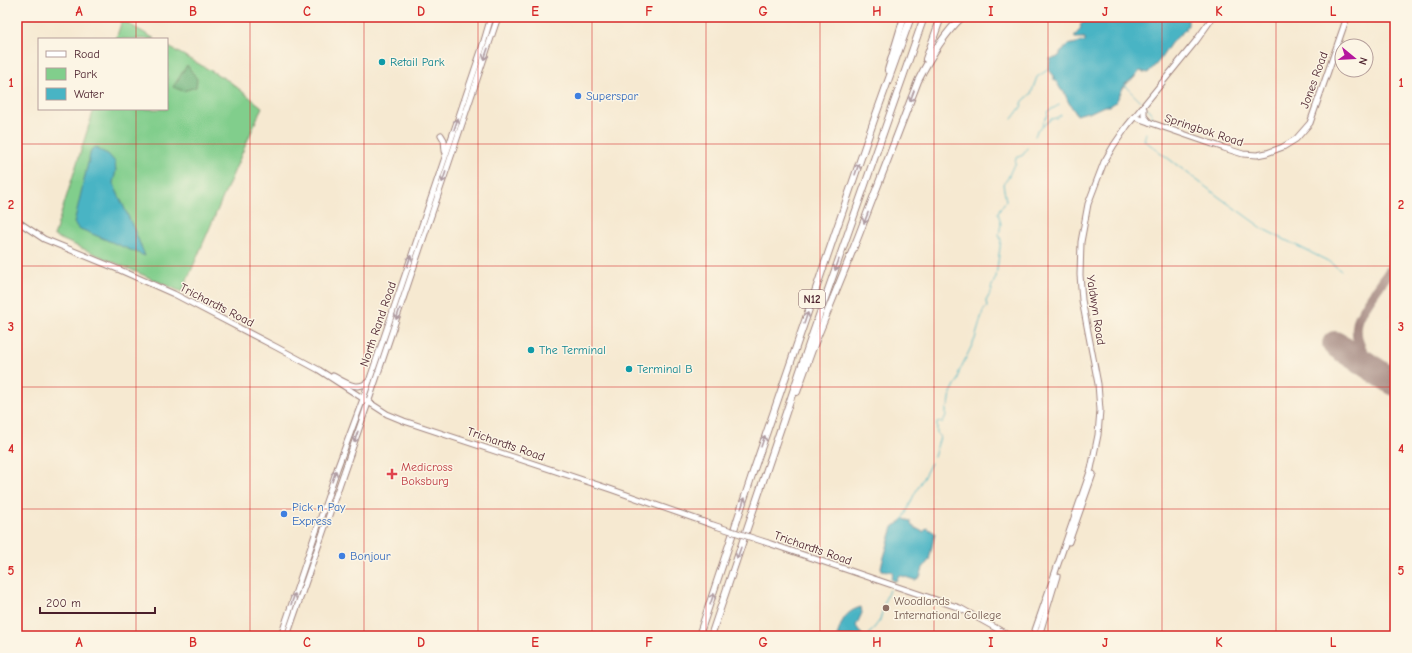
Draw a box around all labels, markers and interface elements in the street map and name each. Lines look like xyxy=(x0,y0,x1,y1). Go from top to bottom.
text: A xyxy=(75,4,83,19)
text: B xyxy=(189,4,197,19)
text: C xyxy=(303,4,311,19)
text: D xyxy=(417,4,425,19)
text: E xyxy=(531,4,539,19)
text: F xyxy=(645,4,653,19)
text: G xyxy=(758,4,768,19)
text: H xyxy=(872,4,882,19)
text: I xyxy=(988,4,994,19)
text: J xyxy=(1102,4,1108,19)
text: K xyxy=(1215,4,1223,19)
text: L xyxy=(1330,4,1337,19)
legend xyxy=(38,38,168,110)
north arrow xyxy=(1334,38,1374,78)
text: Road xyxy=(74,47,100,61)
one-way arrow xyxy=(482,47,489,60)
street label: Jones Road xyxy=(1297,50,1331,110)
place label: Retail Park xyxy=(390,55,445,69)
text: N xyxy=(1356,56,1370,66)
marker: Retail Park xyxy=(377,57,387,67)
text: Park xyxy=(74,67,97,81)
text: 1 xyxy=(8,75,14,90)
text: 1 xyxy=(1398,75,1404,90)
text: Water xyxy=(74,87,104,101)
place label: Superspar xyxy=(586,89,638,103)
one-way arrow xyxy=(908,90,916,102)
marker: Superspar xyxy=(573,91,583,101)
street label: Springbok Road xyxy=(1163,111,1245,149)
one-way arrow xyxy=(452,119,460,131)
one-way arrow xyxy=(854,163,861,176)
one-way arrow xyxy=(440,171,447,184)
text: 2 xyxy=(8,197,14,212)
text: 2 xyxy=(1398,197,1404,212)
one-way arrow xyxy=(861,211,869,223)
one-way arrow xyxy=(406,255,414,267)
one-way arrow xyxy=(832,259,840,271)
street label: Yaldwyn Road xyxy=(1084,274,1108,346)
street label: Trichardts Road xyxy=(178,280,256,330)
street label: North Rand Road xyxy=(357,280,399,368)
road number: N12 xyxy=(799,290,825,308)
one-way arrow xyxy=(394,307,401,320)
one-way arrow xyxy=(802,313,810,325)
text: 3 xyxy=(8,319,14,334)
text: 3 xyxy=(1398,319,1404,334)
place label: The Terminal xyxy=(539,343,606,357)
marker: The Terminal xyxy=(526,345,536,355)
place label: Terminal B xyxy=(637,362,693,376)
marker: Terminal B xyxy=(624,364,634,374)
street label: Trichardts Road xyxy=(465,424,547,464)
one-way arrow xyxy=(352,430,360,442)
one-way arrow xyxy=(760,436,768,448)
text: 4 xyxy=(8,441,14,456)
text: 4 xyxy=(1398,441,1404,456)
place label: Medicross Boksburg xyxy=(401,460,453,488)
marker: Medicross Boksburg xyxy=(386,468,398,480)
one-way arrow xyxy=(331,470,339,482)
one-way arrow xyxy=(740,497,747,510)
place label: Pick n Pay Express xyxy=(292,500,346,528)
marker: Pick n Pay Express xyxy=(279,509,289,519)
street label: Trichardts Road xyxy=(772,528,854,568)
one-way arrow xyxy=(735,547,742,560)
place label: Bonjour xyxy=(350,549,391,563)
marker: Bonjour xyxy=(337,551,347,561)
text: 5 xyxy=(8,563,15,578)
text: 5 xyxy=(1398,563,1405,578)
scale bar xyxy=(40,589,155,615)
one-way arrow xyxy=(290,593,297,606)
one-way arrow xyxy=(708,593,716,605)
place label: Woodlands International College xyxy=(894,594,1001,622)
text: 200 m xyxy=(46,596,81,610)
marker: Woodlands International College xyxy=(881,603,891,613)
text: A xyxy=(75,635,83,650)
text: B xyxy=(189,635,197,650)
text: C xyxy=(303,635,311,650)
text: D xyxy=(417,635,425,650)
text: E xyxy=(531,635,539,650)
text: F xyxy=(645,635,653,650)
text: G xyxy=(758,635,768,650)
text: H xyxy=(872,635,882,650)
text: I xyxy=(988,635,994,650)
text: J xyxy=(1102,635,1108,650)
text: K xyxy=(1215,635,1223,650)
text: L xyxy=(1330,635,1337,650)

